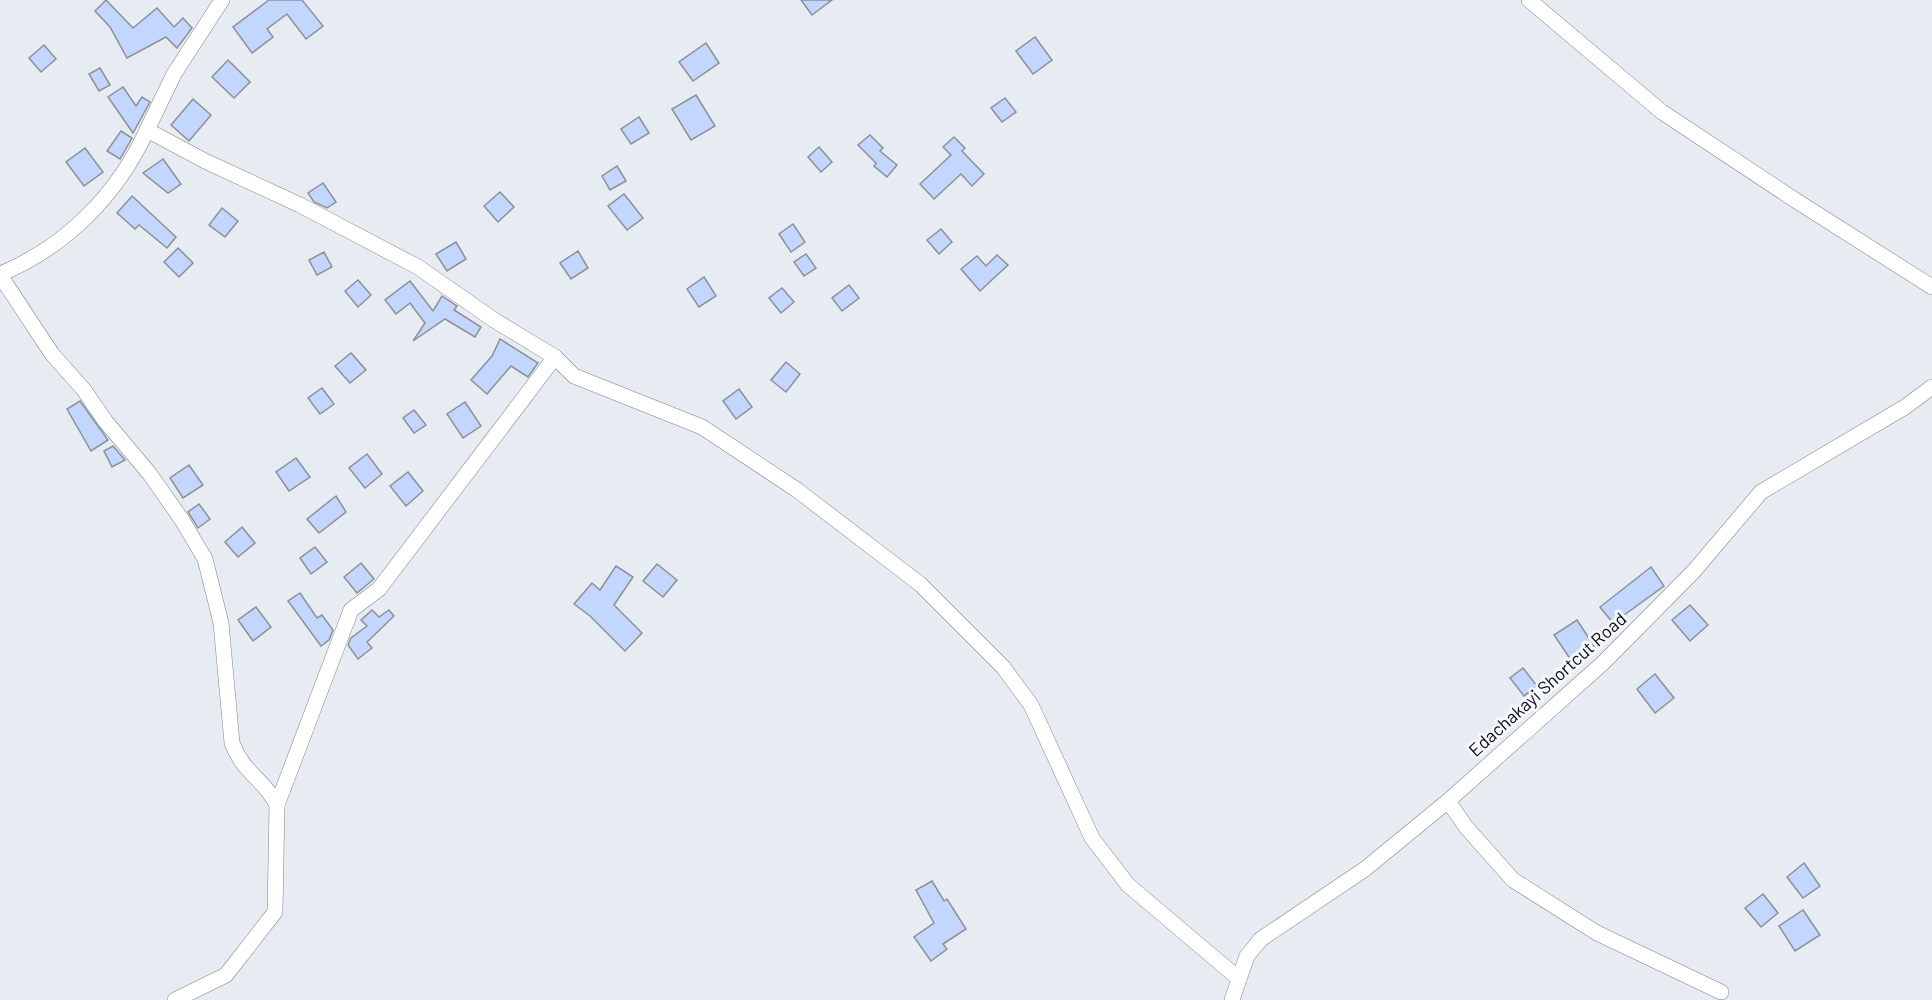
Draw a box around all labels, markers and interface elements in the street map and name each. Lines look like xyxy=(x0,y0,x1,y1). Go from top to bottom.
street label: Edachakayi Shortcut Road xyxy=(1464,607,1630,761)

